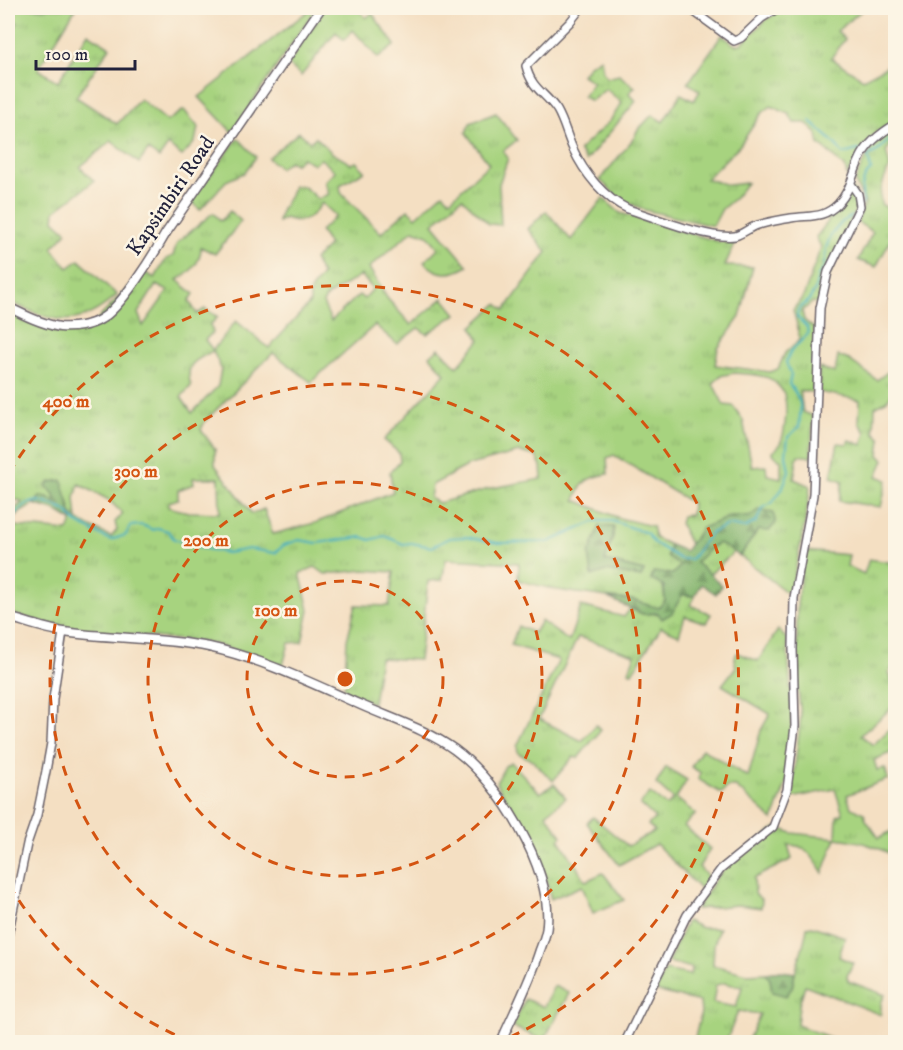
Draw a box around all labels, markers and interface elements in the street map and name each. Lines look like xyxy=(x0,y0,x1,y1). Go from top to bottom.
scale bar xyxy=(36,33,135,71)
text: 100 m xyxy=(45,44,88,66)
street label: Kapsimbiri Road xyxy=(121,131,221,261)
text: 400 m xyxy=(41,391,90,413)
text: 300 m xyxy=(114,461,158,483)
text: 200 m xyxy=(183,530,229,552)
text: 100 m xyxy=(254,600,298,622)
centre of rings xyxy=(335,669,355,689)

